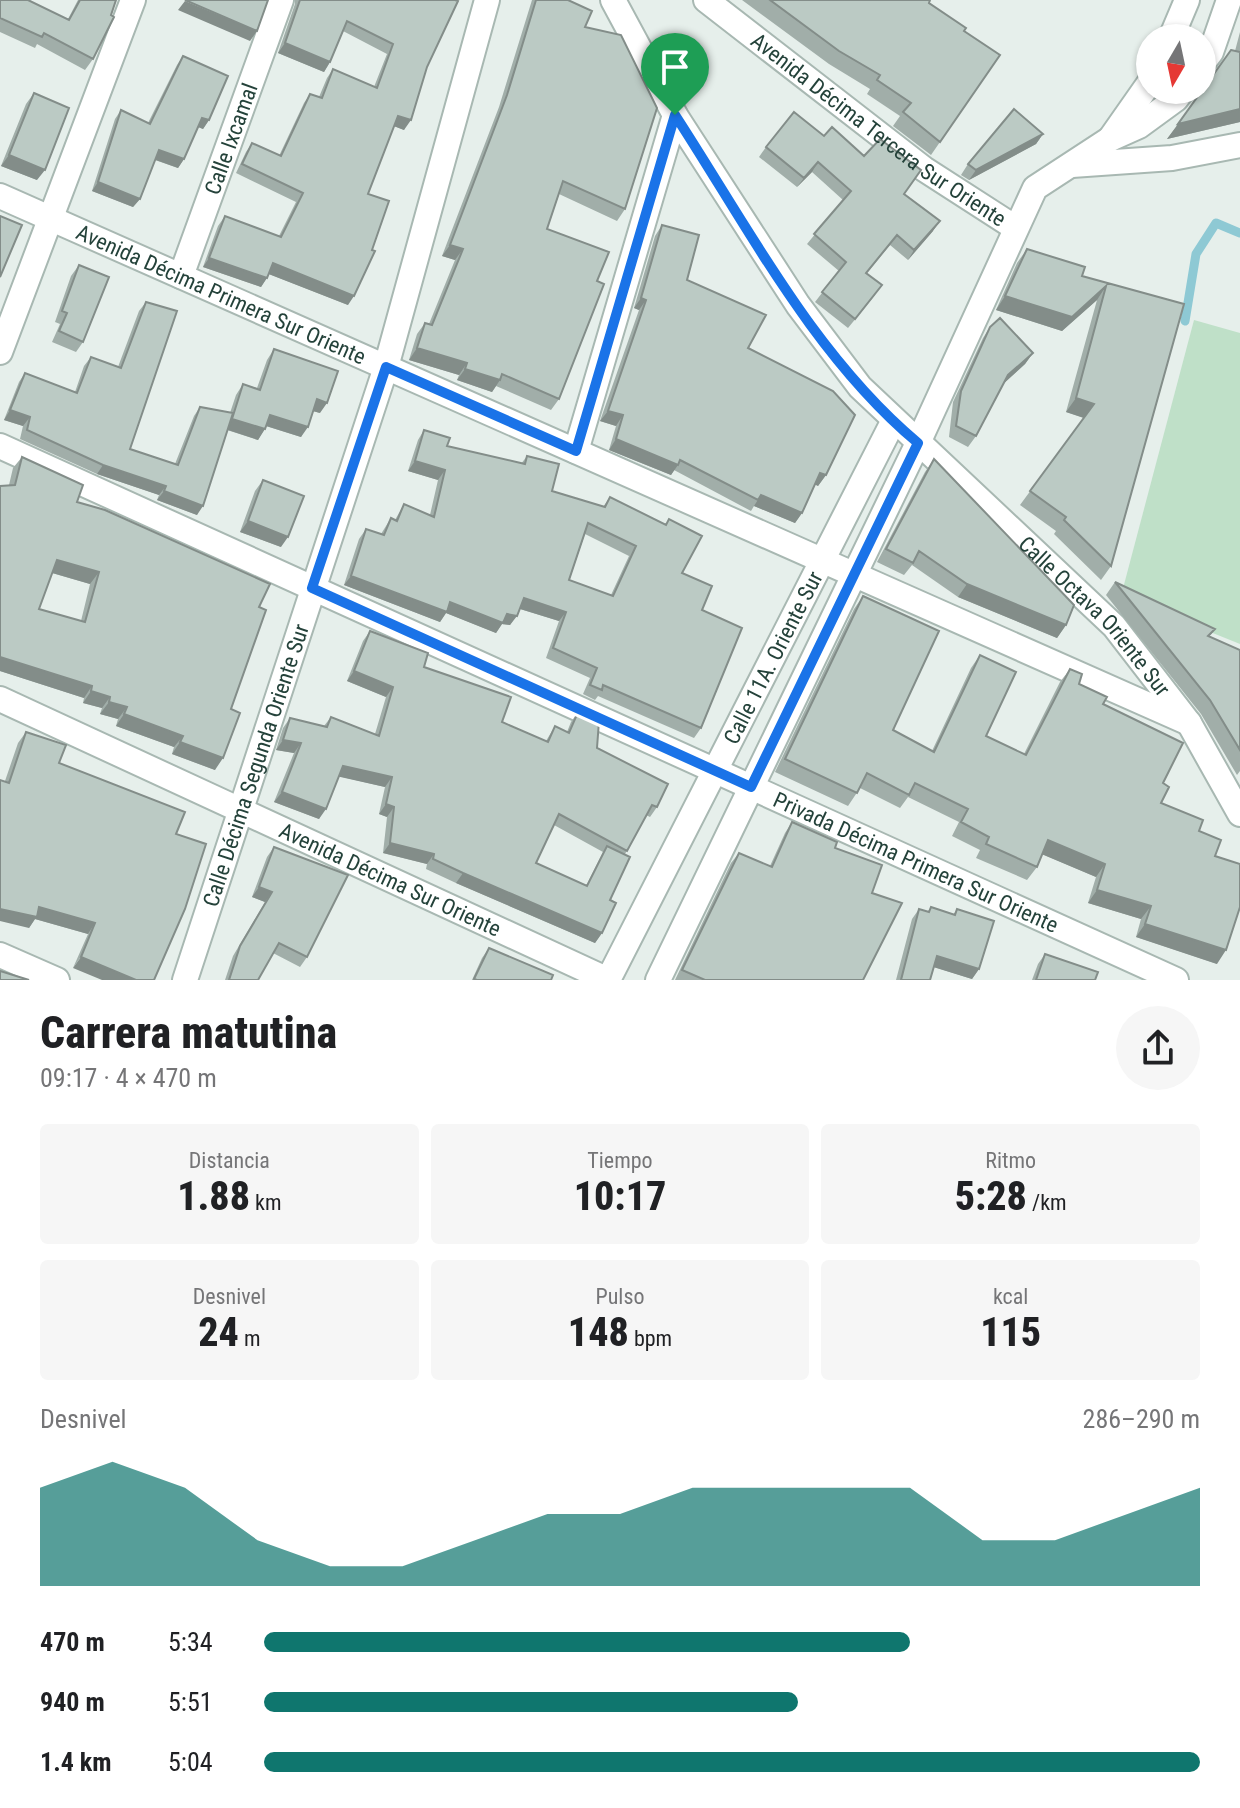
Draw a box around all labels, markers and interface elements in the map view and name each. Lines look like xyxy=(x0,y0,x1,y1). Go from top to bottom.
north arrow xyxy=(1136,24,1216,104)
map controls xyxy=(1136,24,1216,104)
street label: Avenida Décima Tercera Sur Oriente xyxy=(746,28,1011,231)
pin xyxy=(641,33,709,115)
icon: arrive xyxy=(653,45,697,89)
street label: Calle Ixcamal xyxy=(200,80,263,198)
street label: Avenida Décima Primera Sur Oriente xyxy=(73,220,369,369)
street label: Calle Octava Oriente Sur xyxy=(1014,531,1175,701)
street label: Calle 11A. Oriente Sur xyxy=(719,567,828,748)
street label: Calle Décima Segunda Oriente Sur xyxy=(198,621,314,910)
street label: Privada Décima Primera Sur Oriente xyxy=(769,787,1062,938)
street label: Avenida Décima Sur Oriente xyxy=(276,818,505,942)
button: share xyxy=(1116,1006,1200,1090)
text: Carrera matutina xyxy=(40,1007,337,1059)
text: 09:17 · 4 × 470 m xyxy=(40,1063,217,1093)
text: Distancia xyxy=(189,1148,270,1173)
text: Tiempo xyxy=(587,1148,653,1173)
text: Ritmo xyxy=(985,1148,1036,1173)
text: 1.88 xyxy=(177,1173,250,1220)
text: 10:17 xyxy=(574,1173,666,1220)
text: 5:28 xyxy=(955,1173,1027,1220)
text: km xyxy=(250,1190,282,1215)
text: /km xyxy=(1027,1190,1067,1215)
text: Desnivel xyxy=(193,1284,266,1309)
text: Pulso xyxy=(596,1284,644,1309)
text: kcal xyxy=(993,1284,1028,1309)
text: 24 xyxy=(198,1309,239,1356)
text: 148 xyxy=(568,1309,629,1356)
text: 115 xyxy=(980,1309,1041,1356)
text: m xyxy=(239,1326,260,1351)
text: bpm xyxy=(629,1326,672,1351)
text: Desnivel xyxy=(40,1404,127,1434)
text: 286–290 m xyxy=(1083,1404,1200,1434)
text: 470 m xyxy=(40,1627,105,1657)
text: 5:34 xyxy=(168,1627,213,1657)
text: 940 m xyxy=(40,1687,105,1717)
text: 5:51 xyxy=(168,1687,213,1717)
text: 1.4 km xyxy=(40,1747,112,1777)
text: 5:04 xyxy=(168,1747,213,1777)

